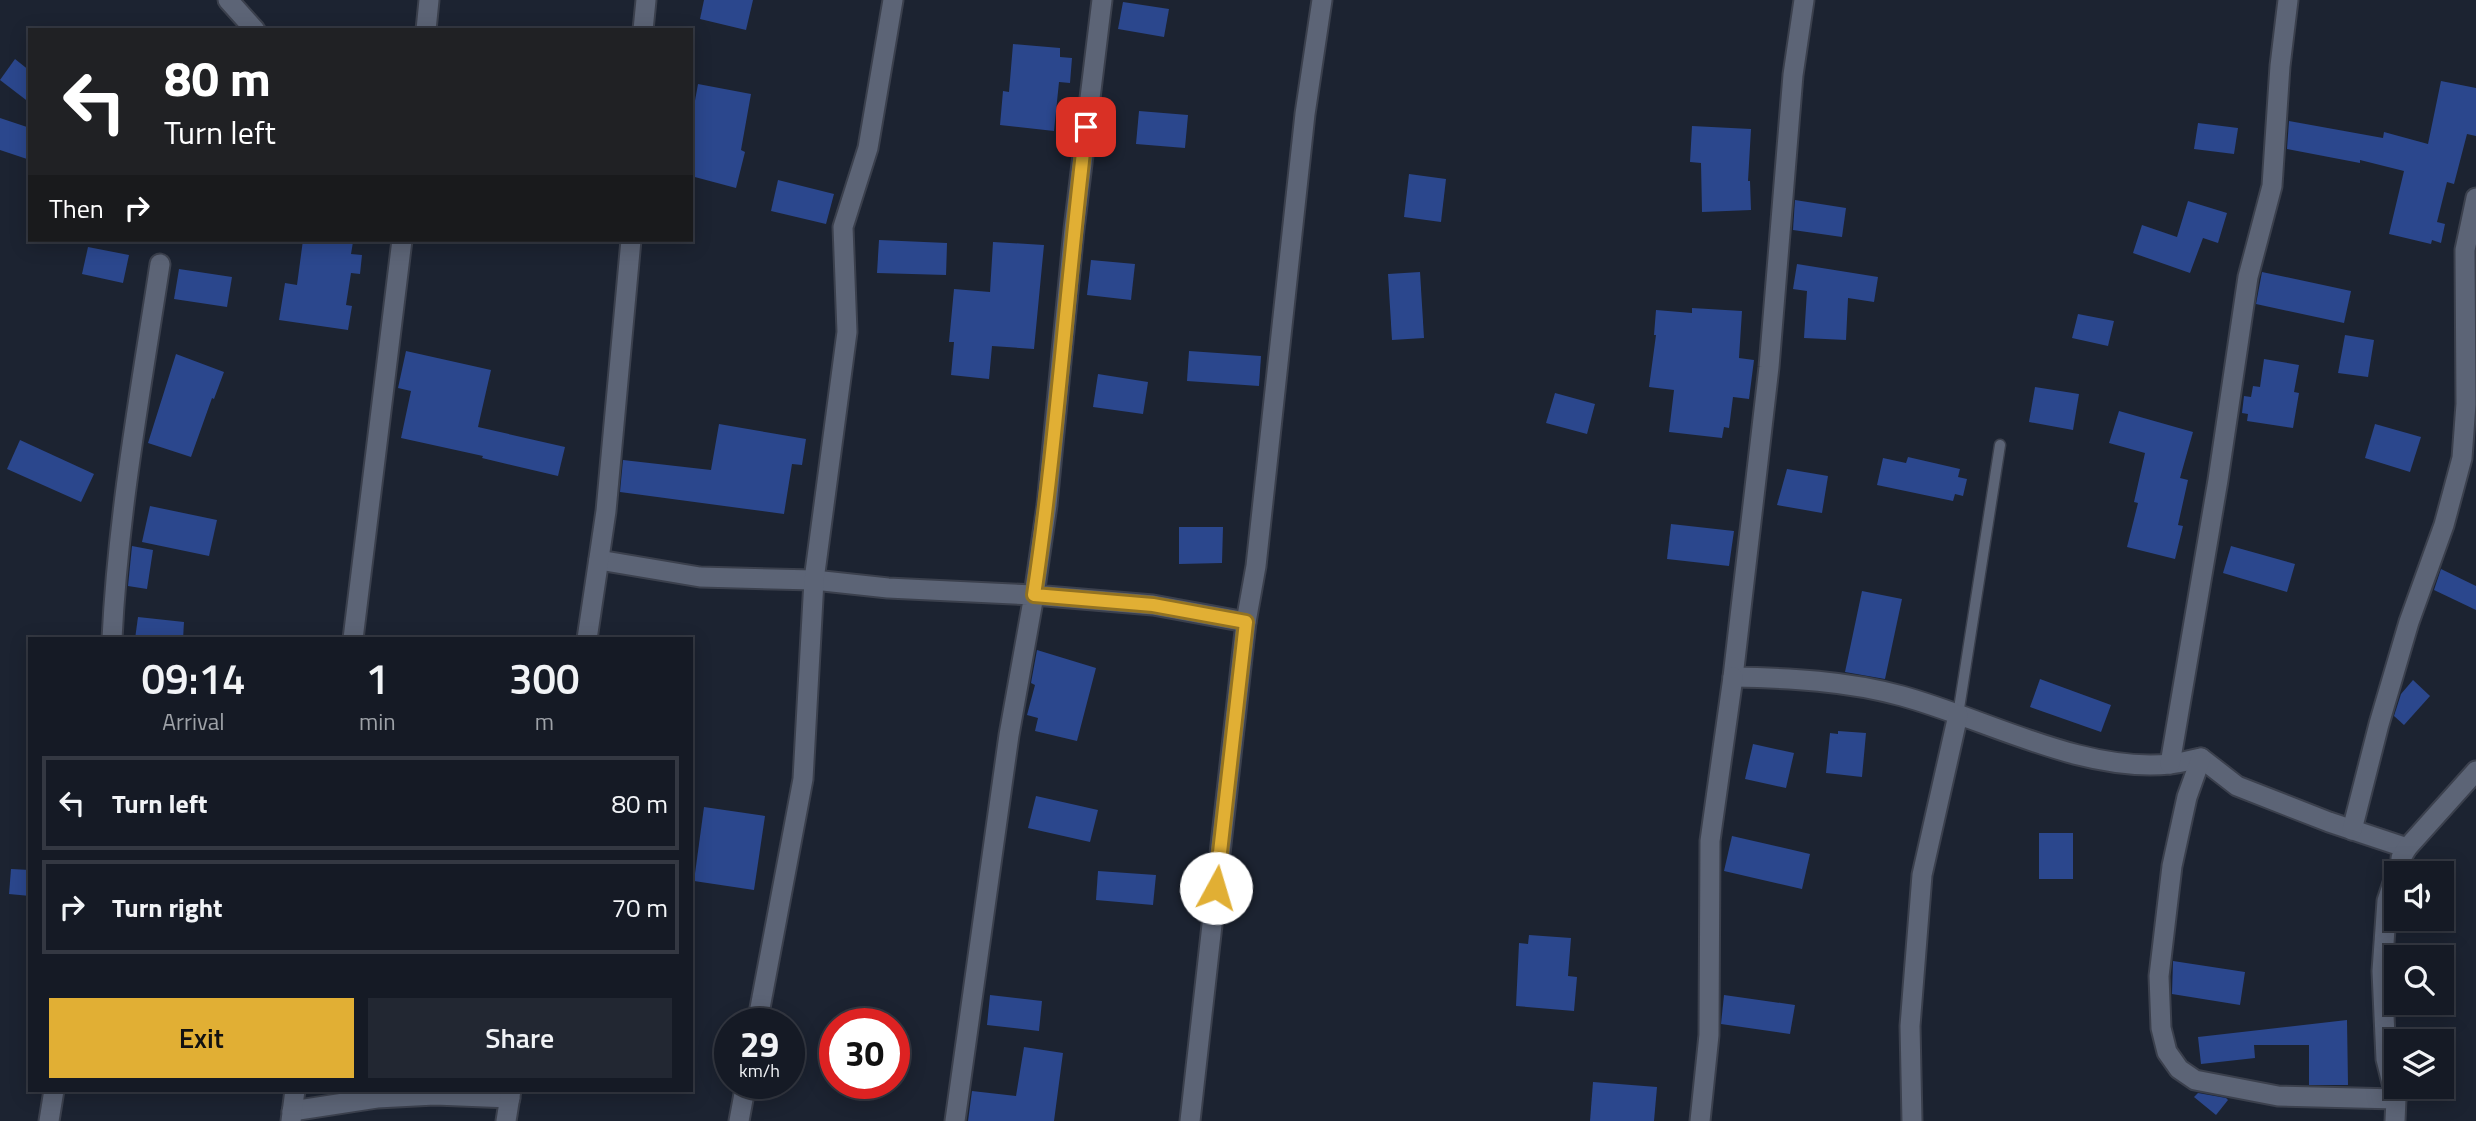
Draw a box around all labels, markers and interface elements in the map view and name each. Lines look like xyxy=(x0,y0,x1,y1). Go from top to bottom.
text: 80 m xyxy=(164,40,271,115)
icon: left xyxy=(49,56,140,147)
pin xyxy=(1056,97,1116,157)
text: Turn left xyxy=(164,108,276,156)
icon: arrive xyxy=(1067,108,1105,146)
text: Then xyxy=(49,189,104,228)
icon: right xyxy=(118,189,156,227)
text: 09:14 xyxy=(141,646,246,710)
text: 1 xyxy=(366,646,389,710)
text: 300 xyxy=(509,646,580,710)
text: Arrival xyxy=(162,704,225,739)
text: min xyxy=(359,704,396,739)
text: m xyxy=(535,704,554,739)
icon: left xyxy=(53,784,91,822)
text: Turn left xyxy=(112,784,207,823)
text: 80 m xyxy=(611,784,668,823)
position arrow xyxy=(1179,851,1253,925)
map controls xyxy=(2384,861,2454,1099)
button: sound xyxy=(2384,861,2454,931)
icon: right xyxy=(53,888,91,926)
text: Turn right xyxy=(112,888,223,927)
text: 70 m xyxy=(611,888,668,927)
button: search xyxy=(2384,945,2454,1015)
button: Exit xyxy=(49,998,354,1078)
button: Share xyxy=(368,998,672,1078)
speed limit sign: 30 xyxy=(819,1008,910,1099)
text: 29 xyxy=(740,1017,779,1071)
button: layers xyxy=(2384,1029,2454,1099)
text: km/h xyxy=(739,1057,780,1084)

